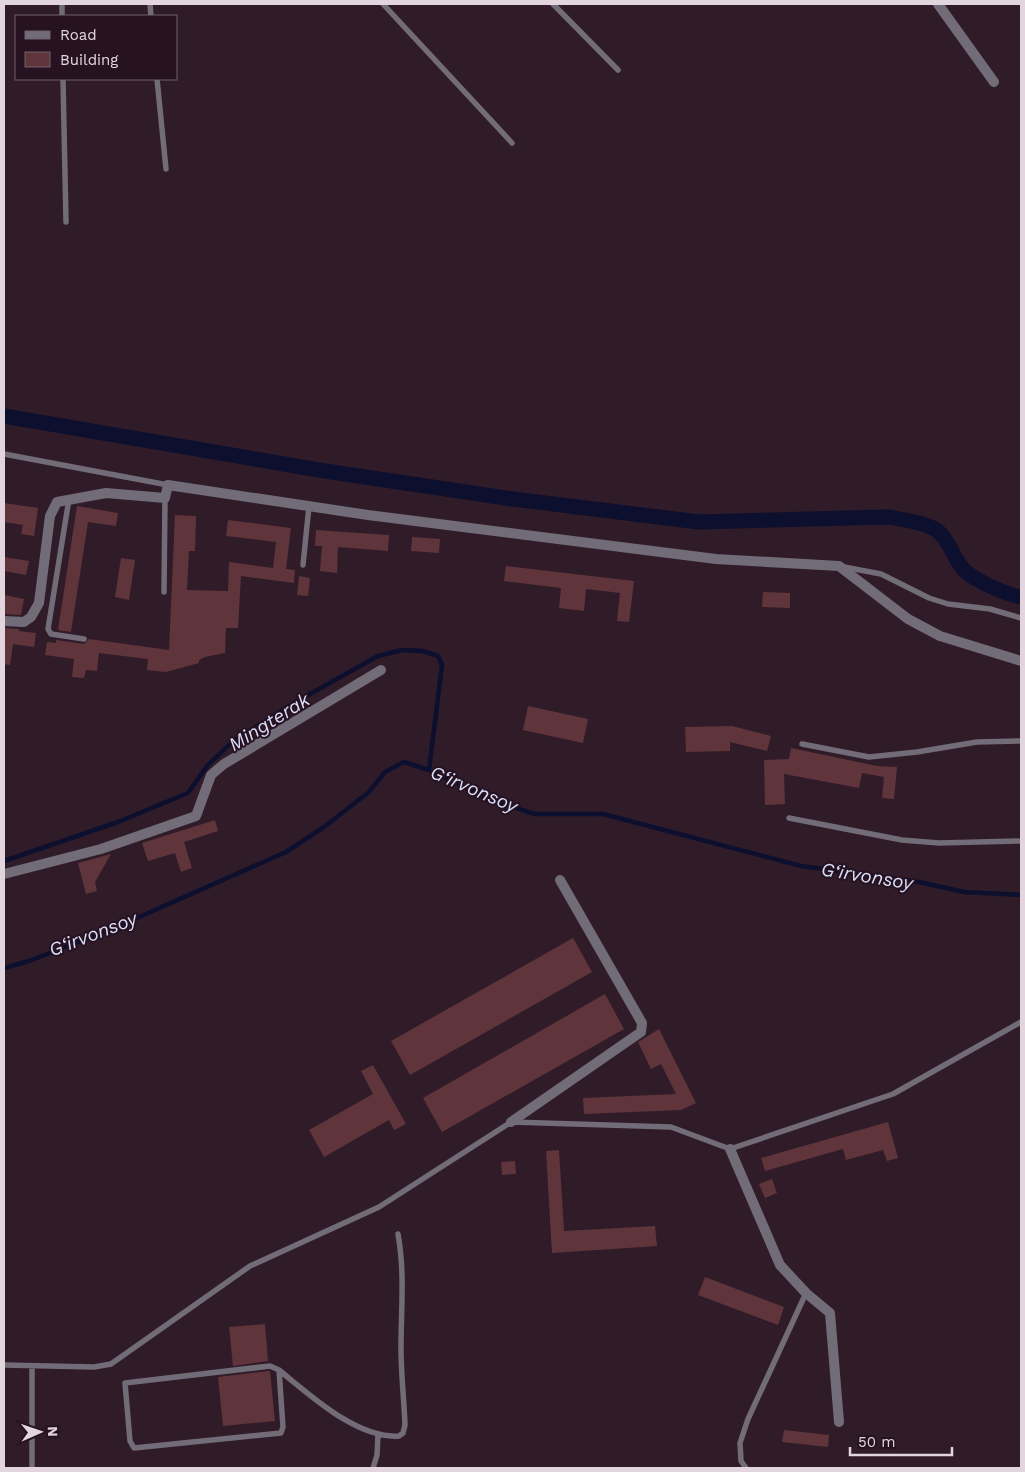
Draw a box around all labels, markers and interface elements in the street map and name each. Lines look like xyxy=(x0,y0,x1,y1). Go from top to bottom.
legend xyxy=(15,15,178,80)
text: Road xyxy=(60,26,97,44)
text: Building xyxy=(60,51,118,69)
water label: Mingterak xyxy=(224,688,314,756)
water label: G‘irvonsoy xyxy=(427,760,522,818)
water label: G‘irvonsoy xyxy=(819,857,916,895)
water label: G‘irvonsoy xyxy=(46,906,142,961)
north arrow xyxy=(15,1407,65,1457)
scale bar xyxy=(850,1424,952,1456)
text: N xyxy=(45,1426,61,1437)
text: 50 m xyxy=(858,1433,895,1451)

